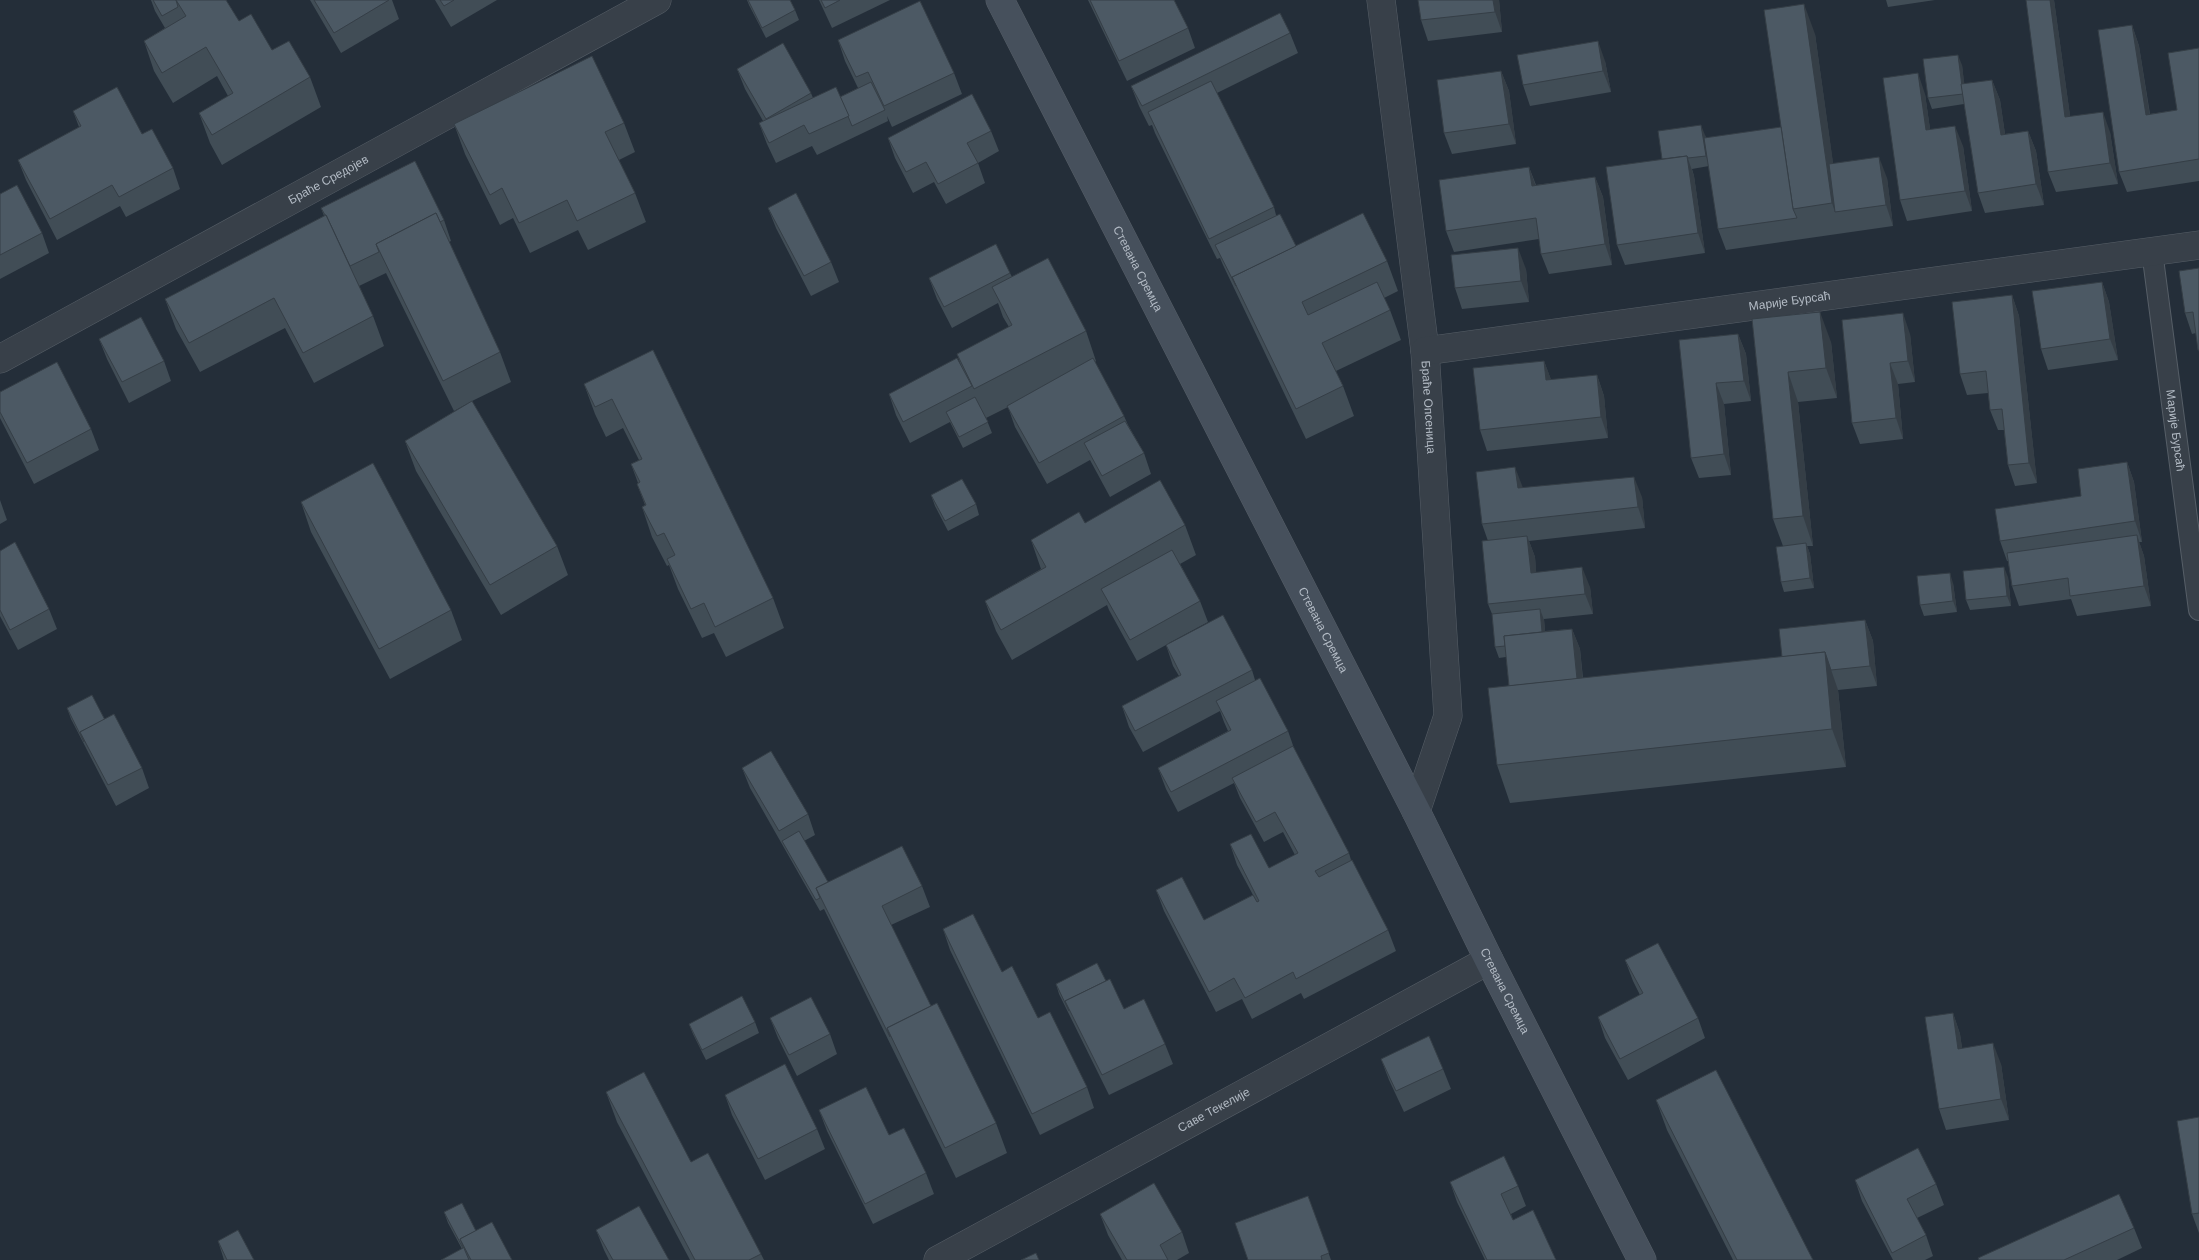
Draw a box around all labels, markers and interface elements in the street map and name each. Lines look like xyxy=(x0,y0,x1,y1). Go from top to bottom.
street label: Браће Средојев xyxy=(286,152,371,207)
street label: Стевана Сремца xyxy=(1110,224,1166,314)
street label: Марије Бурсаћ xyxy=(1748,289,1831,314)
street label: Браће Опсеница xyxy=(1419,360,1438,455)
street label: Марије Бурсаћ xyxy=(2163,389,2188,472)
street label: Стевана Сремца xyxy=(1295,585,1351,675)
street label: Стевана Сремца xyxy=(1477,946,1533,1036)
street label: Саве Текелије xyxy=(1175,1084,1252,1135)

